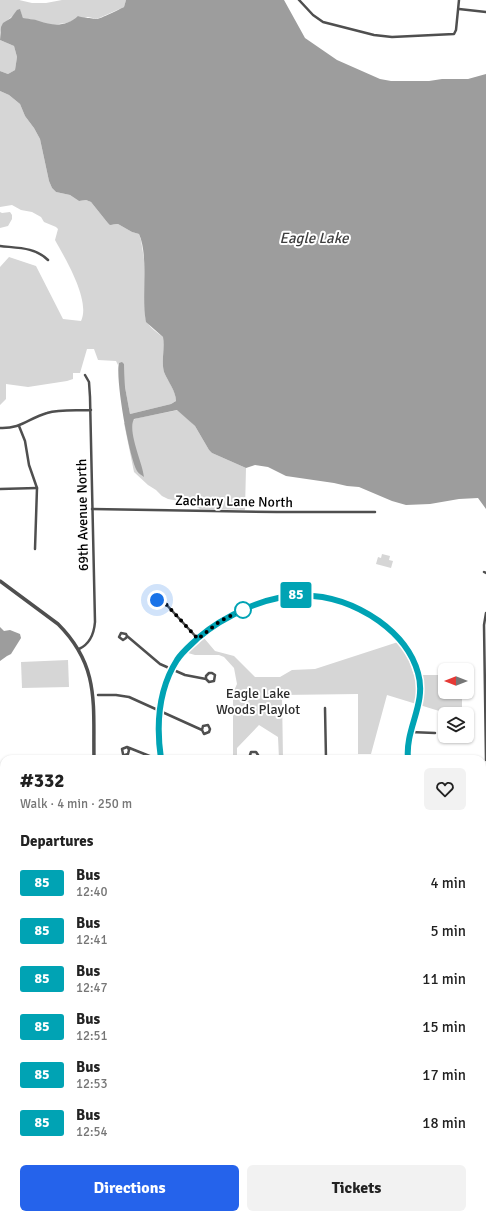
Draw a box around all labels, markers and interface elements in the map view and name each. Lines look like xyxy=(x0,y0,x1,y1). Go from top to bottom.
water label: Eagle Lake xyxy=(280,229,350,247)
street label: 69th Avenue North xyxy=(73,459,92,571)
street label: Zachary Lane North xyxy=(175,492,293,511)
line badge: 85 xyxy=(278,582,314,608)
text: 85 xyxy=(288,586,304,603)
your location xyxy=(147,590,167,610)
unlabelled marker xyxy=(234,601,252,619)
north arrow xyxy=(438,663,474,699)
map controls xyxy=(438,663,474,743)
park label: Eagle Lake Woods Playlot xyxy=(216,685,300,718)
button: layers xyxy=(438,707,474,743)
button: heart xyxy=(424,768,466,810)
text: #332 xyxy=(20,769,64,793)
text: Walk · 4 min · 250 m xyxy=(20,796,132,812)
text: Departures xyxy=(20,832,93,850)
text: Bus xyxy=(76,866,100,884)
text: 85 xyxy=(34,874,50,891)
text: 4 min xyxy=(430,874,466,892)
text: 12:40 xyxy=(76,884,108,900)
text: Bus xyxy=(76,914,100,932)
text: 85 xyxy=(34,922,50,939)
text: 5 min xyxy=(430,922,466,940)
text: 12:41 xyxy=(76,932,108,948)
text: Bus xyxy=(76,962,100,980)
text: 85 xyxy=(34,970,50,987)
text: 11 min xyxy=(422,970,466,988)
text: 12:47 xyxy=(76,980,108,996)
text: Bus xyxy=(76,1010,100,1028)
text: 85 xyxy=(34,1018,50,1035)
text: 15 min xyxy=(422,1018,466,1036)
text: 12:51 xyxy=(76,1028,108,1044)
text: Bus xyxy=(76,1058,100,1076)
text: 85 xyxy=(34,1066,50,1083)
text: 17 min xyxy=(422,1066,466,1084)
text: 12:53 xyxy=(76,1076,108,1092)
text: Bus xyxy=(76,1106,100,1124)
text: 85 xyxy=(34,1114,50,1131)
text: 18 min xyxy=(422,1114,466,1132)
text: 12:54 xyxy=(76,1124,108,1140)
button: Directions xyxy=(20,1165,239,1211)
button: Tickets xyxy=(247,1165,466,1211)

